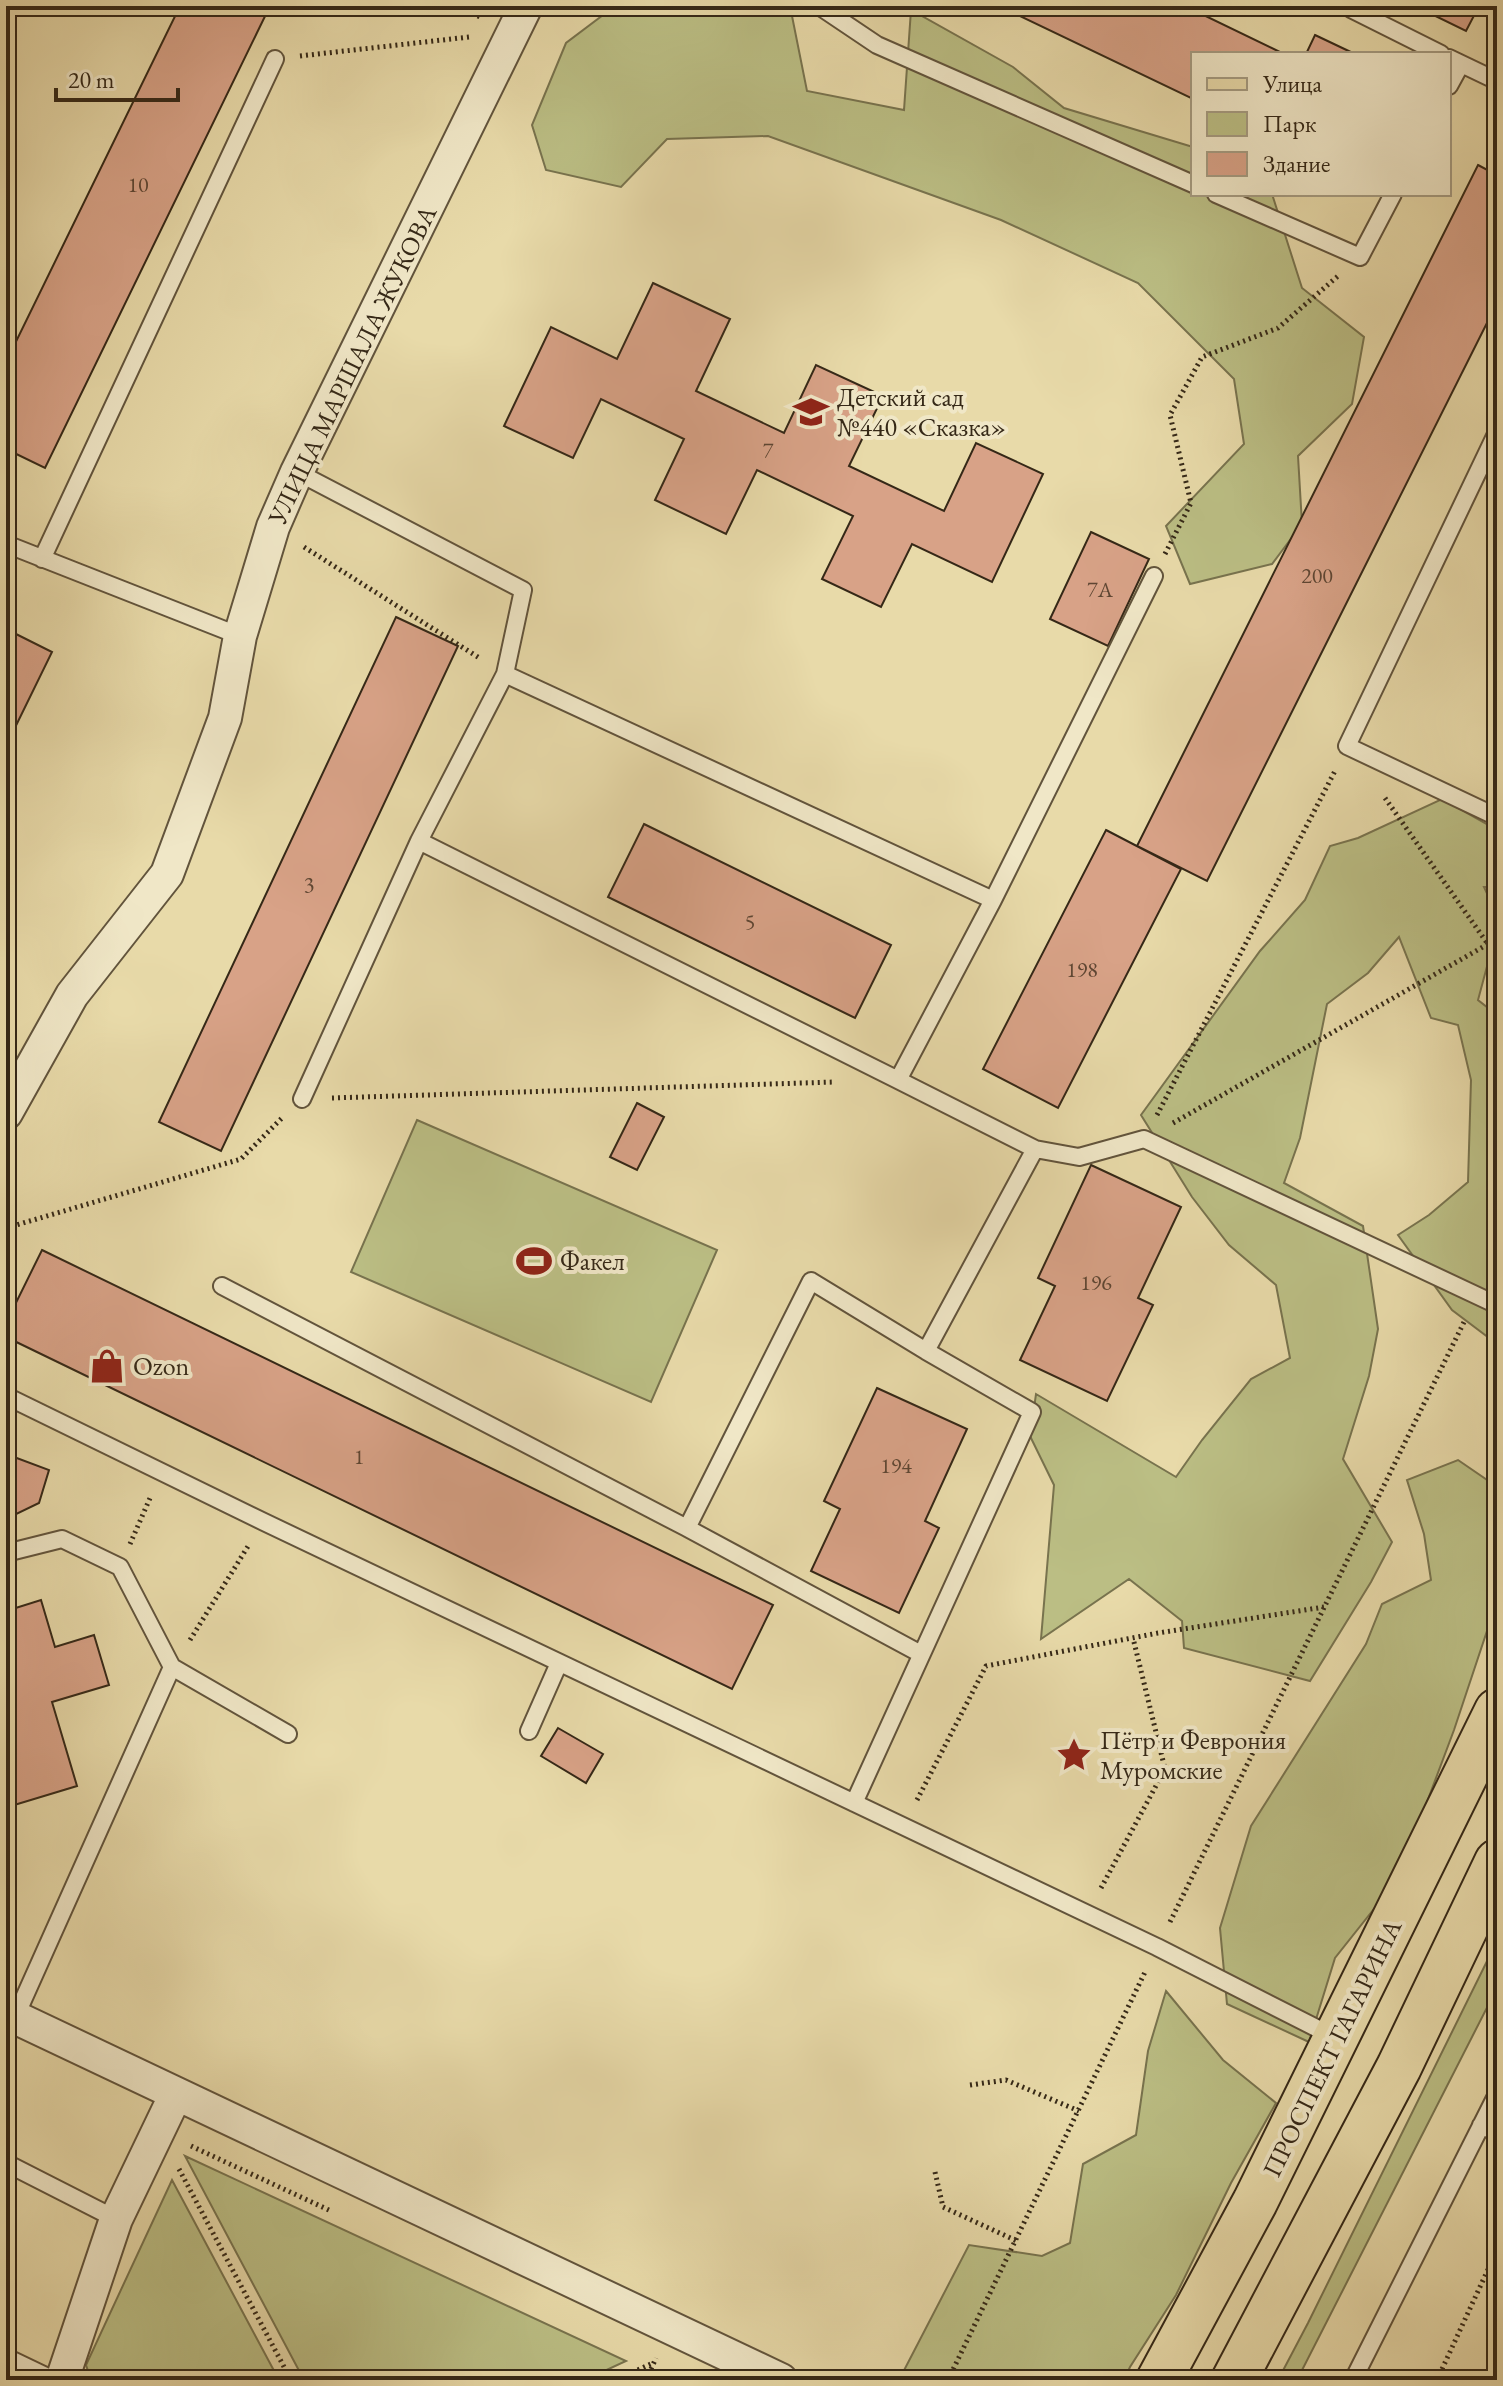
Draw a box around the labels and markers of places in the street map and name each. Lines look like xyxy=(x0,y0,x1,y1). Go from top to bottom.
place label: Детский сад №440 «Сказка» xyxy=(837,380,1006,444)
school or university icon: Детский сад №440 «Сказка» xyxy=(792,393,830,431)
sports icon: Факел xyxy=(515,1242,553,1280)
place label: Факел xyxy=(560,1244,625,1278)
shop icon: Ozon xyxy=(88,1347,126,1385)
place label: Ozon xyxy=(133,1349,190,1383)
place label: Пётр и Феврония Муромские xyxy=(1100,1723,1286,1787)
place icon: Пётр и Феврония Муромские xyxy=(1055,1736,1093,1774)

